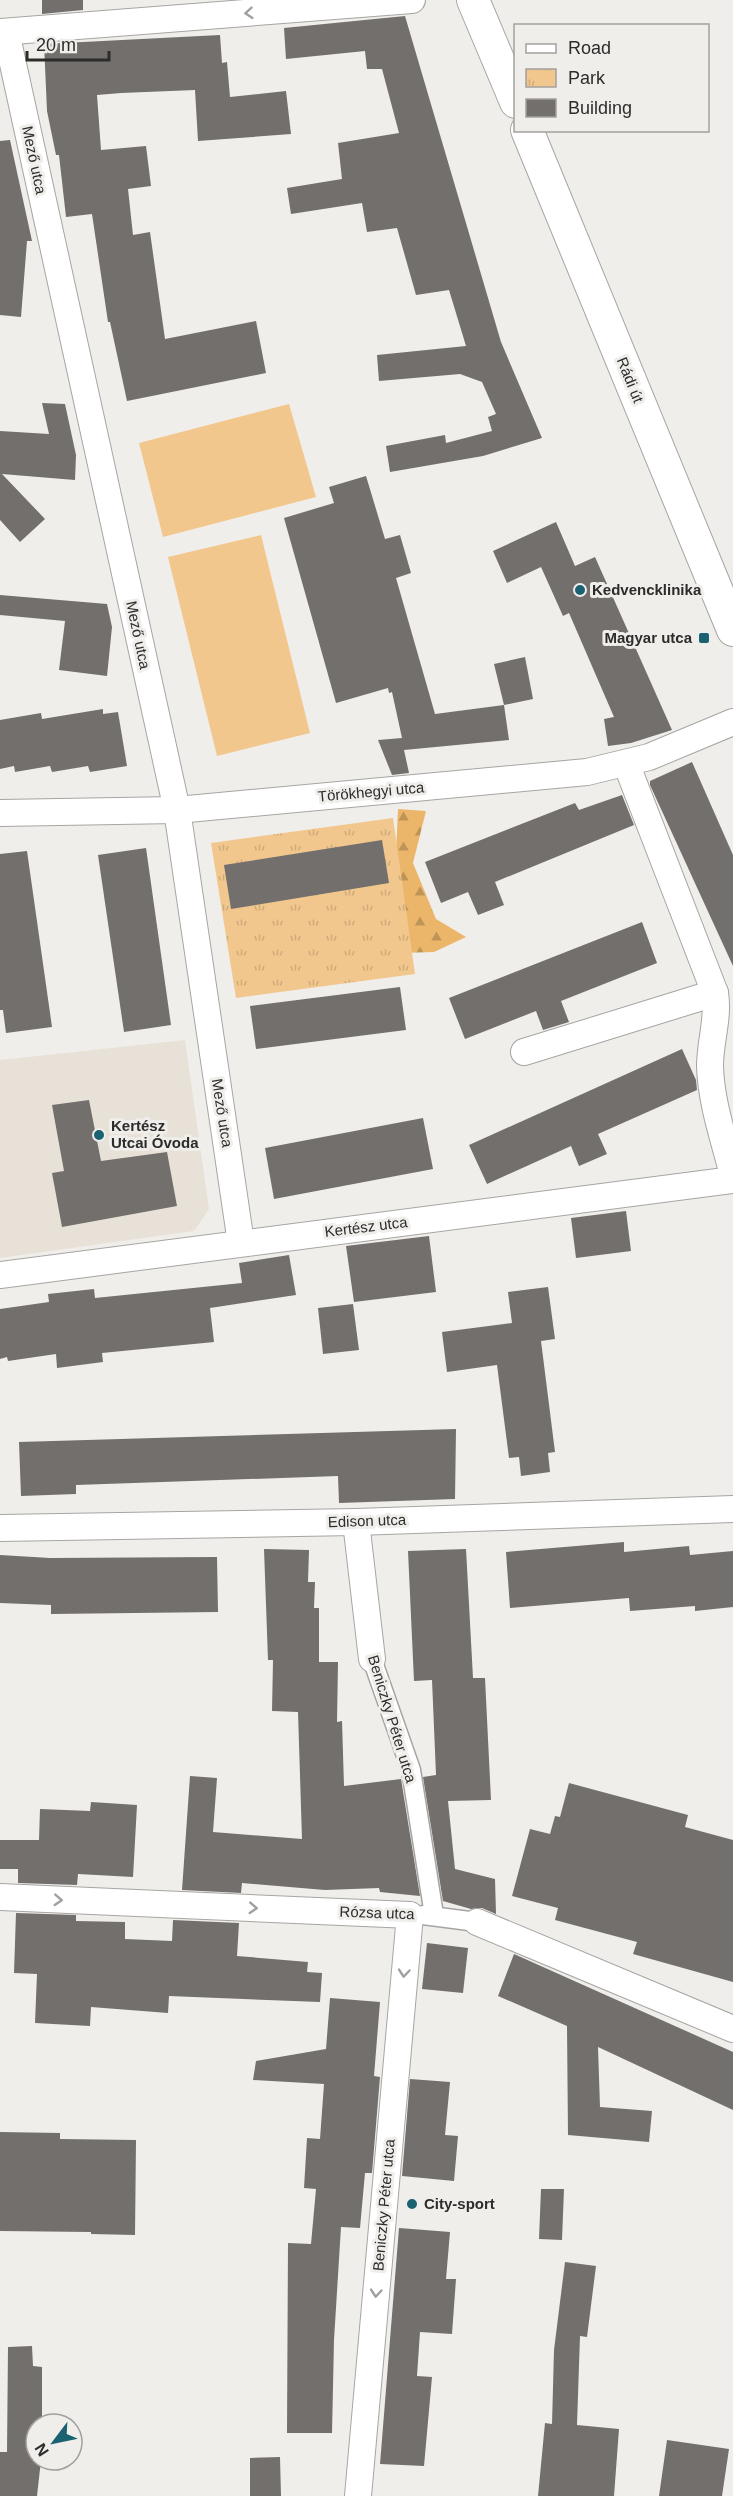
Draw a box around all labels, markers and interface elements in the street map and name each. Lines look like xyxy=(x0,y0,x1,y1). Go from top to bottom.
one-way arrow xyxy=(244,6,253,19)
scale bar xyxy=(27,24,110,62)
legend xyxy=(514,24,709,132)
text: 20 m xyxy=(36,35,76,55)
text: Road xyxy=(568,38,611,58)
text: Park xyxy=(568,68,606,88)
text: Building xyxy=(568,98,632,118)
street label: Mező utca xyxy=(19,124,50,196)
street label: Rádi út xyxy=(614,355,648,406)
place label: Kedvencklinika xyxy=(592,581,702,598)
marker: Kedvencklinika xyxy=(573,583,587,597)
street label: Mező utca xyxy=(123,599,154,671)
place label: Magyar utca xyxy=(604,629,693,646)
marker: Magyar utca xyxy=(697,631,711,645)
street label: Törökhegyi utca xyxy=(317,778,426,805)
street label: Mező utca xyxy=(209,1077,236,1149)
place label: Kertész Utcai Óvoda xyxy=(111,1117,199,1151)
marker: Kertész Utcai Óvoda xyxy=(92,1128,106,1142)
street label: Kertész utca xyxy=(324,1213,409,1240)
street label: Edison utca xyxy=(328,1511,407,1530)
street label: Beniczky Péter utca xyxy=(365,1653,420,1785)
one-way arrow xyxy=(54,1893,63,1906)
one-way arrow xyxy=(249,1902,258,1915)
street label: Rózsa utca xyxy=(339,1903,415,1922)
one-way arrow xyxy=(398,1969,411,1978)
street label: Beniczky Péter utca xyxy=(369,2138,398,2272)
place label: City-sport xyxy=(424,2195,495,2212)
marker: City-sport xyxy=(405,2197,419,2211)
one-way arrow xyxy=(370,2288,383,2298)
north arrow xyxy=(24,2412,84,2472)
text: N xyxy=(31,2440,52,2459)

